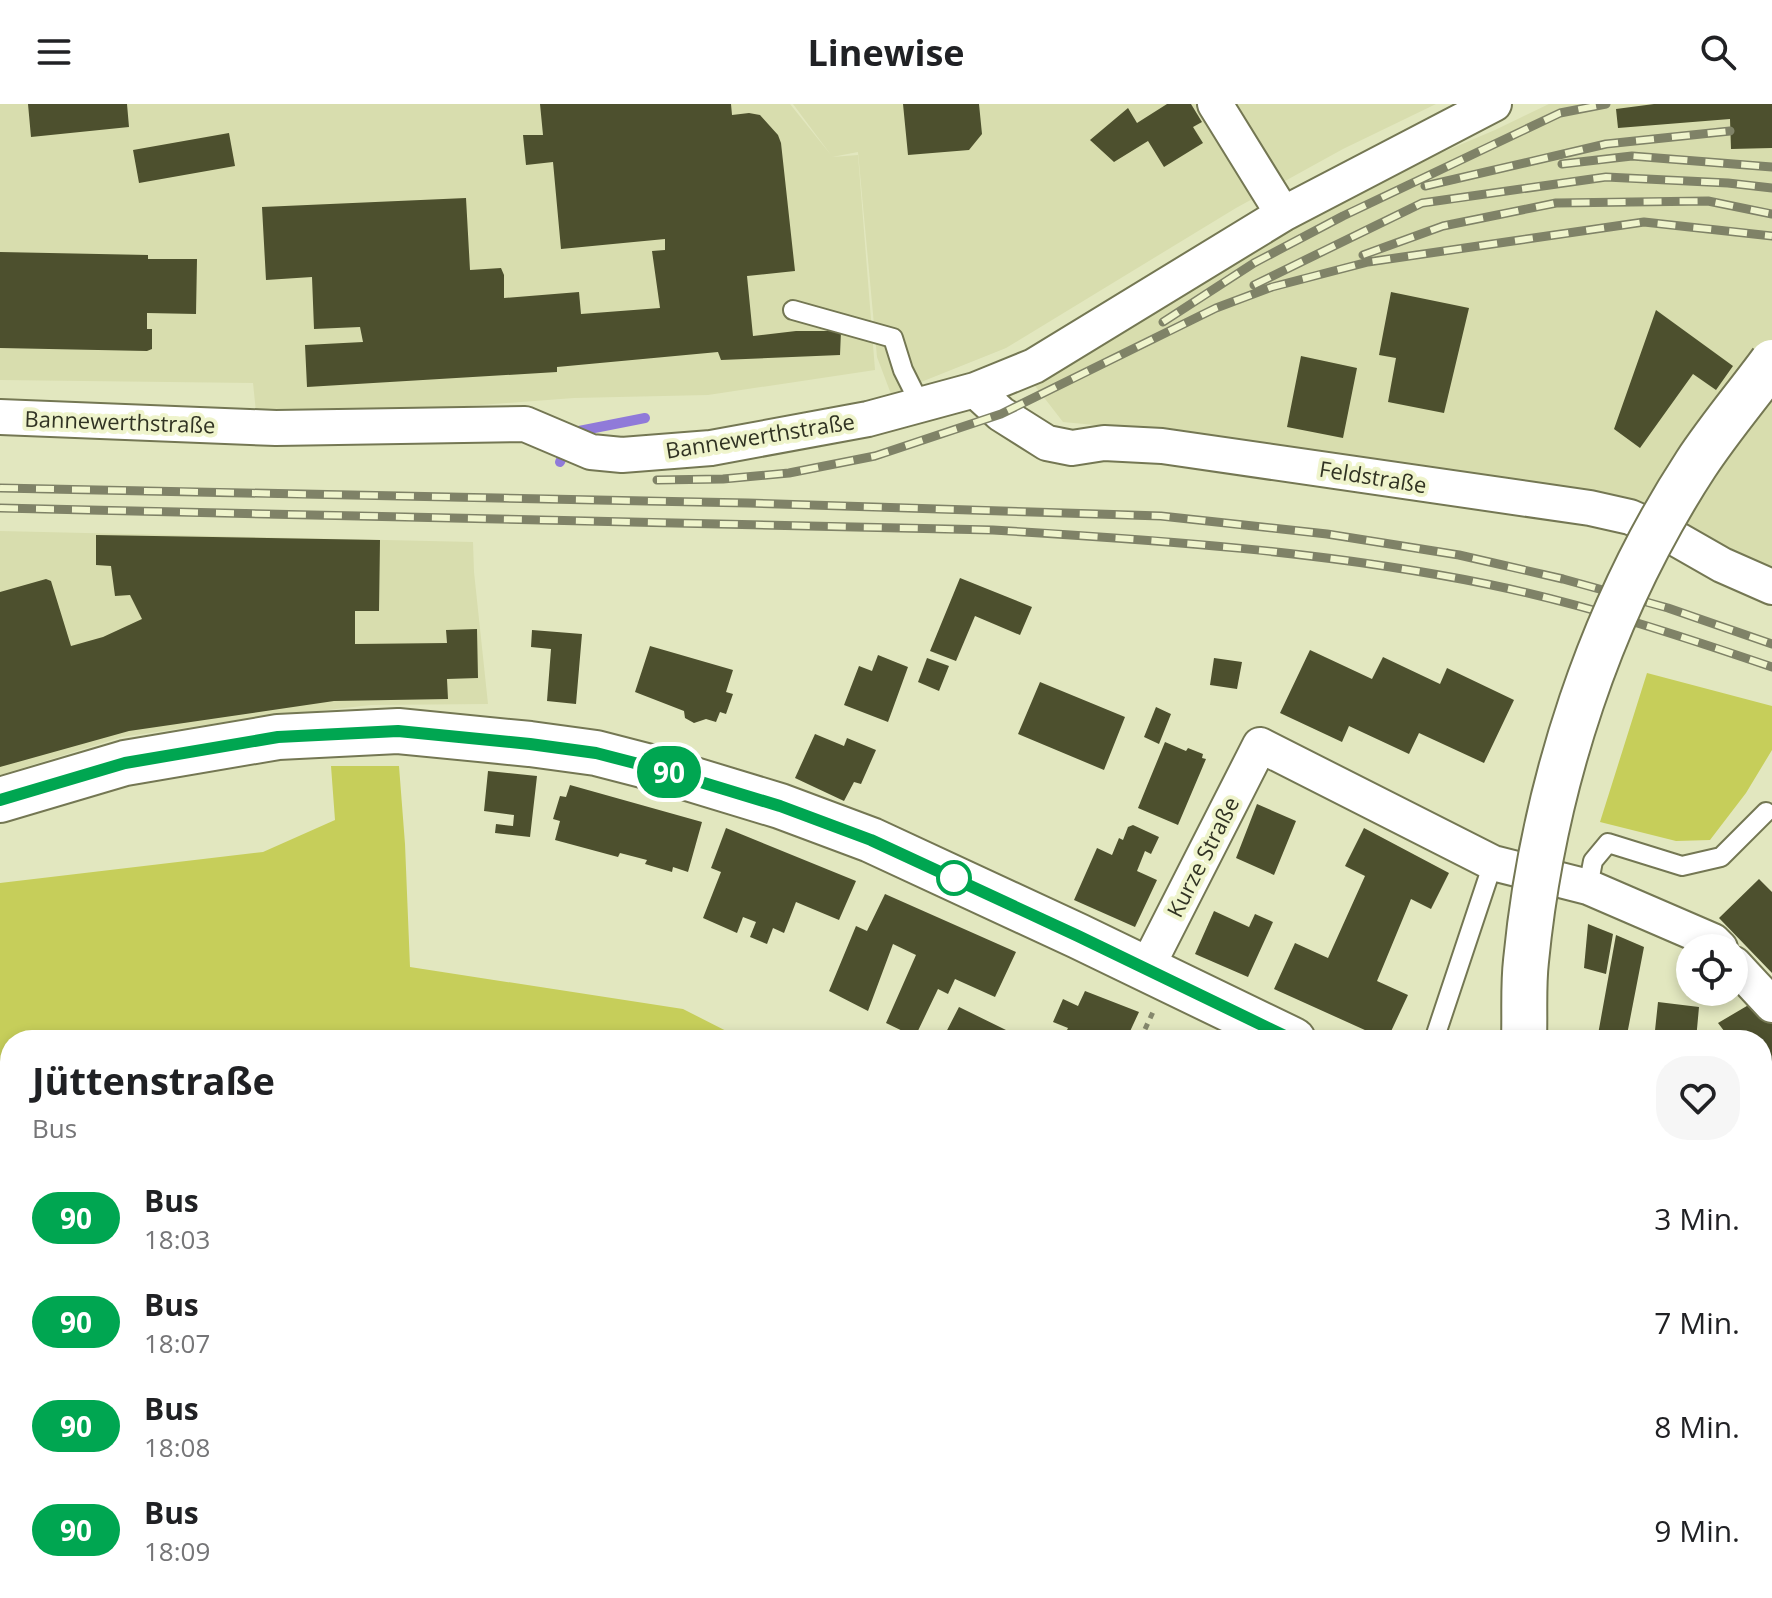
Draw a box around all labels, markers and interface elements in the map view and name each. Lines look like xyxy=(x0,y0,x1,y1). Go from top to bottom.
text: Linewise xyxy=(807,28,965,77)
icon: menu xyxy=(32,30,76,74)
icon: search xyxy=(1696,30,1740,74)
street label: Bannewerthstraße xyxy=(24,403,216,439)
street label: Bannewerthstraße xyxy=(663,405,857,465)
street label: Feldstraße xyxy=(1317,453,1429,499)
line badge: 90 xyxy=(633,746,705,798)
text: 90 xyxy=(653,753,685,791)
street label: Kurze Straße xyxy=(1159,791,1245,922)
unlabelled marker xyxy=(937,861,971,895)
map controls xyxy=(1676,934,1748,1006)
button: locate xyxy=(1676,934,1748,1006)
text: Jüttenstraße xyxy=(32,1054,275,1106)
button: heart xyxy=(1656,1056,1740,1140)
text: Bus xyxy=(32,1110,77,1146)
text: Bus xyxy=(144,1180,199,1221)
text: 3 Min. xyxy=(1654,1198,1740,1239)
text: 90 xyxy=(60,1199,92,1237)
text: 18:03 xyxy=(144,1221,210,1257)
text: Bus xyxy=(144,1284,199,1325)
text: 7 Min. xyxy=(1654,1302,1740,1343)
text: 90 xyxy=(60,1303,92,1341)
text: 18:07 xyxy=(144,1325,210,1361)
text: Bus xyxy=(144,1388,199,1429)
text: 8 Min. xyxy=(1654,1406,1740,1447)
text: 90 xyxy=(60,1407,92,1445)
text: 18:08 xyxy=(144,1429,210,1465)
text: Bus xyxy=(144,1492,199,1533)
text: 9 Min. xyxy=(1654,1510,1740,1551)
text: 90 xyxy=(60,1511,92,1549)
text: 18:09 xyxy=(144,1533,210,1569)

